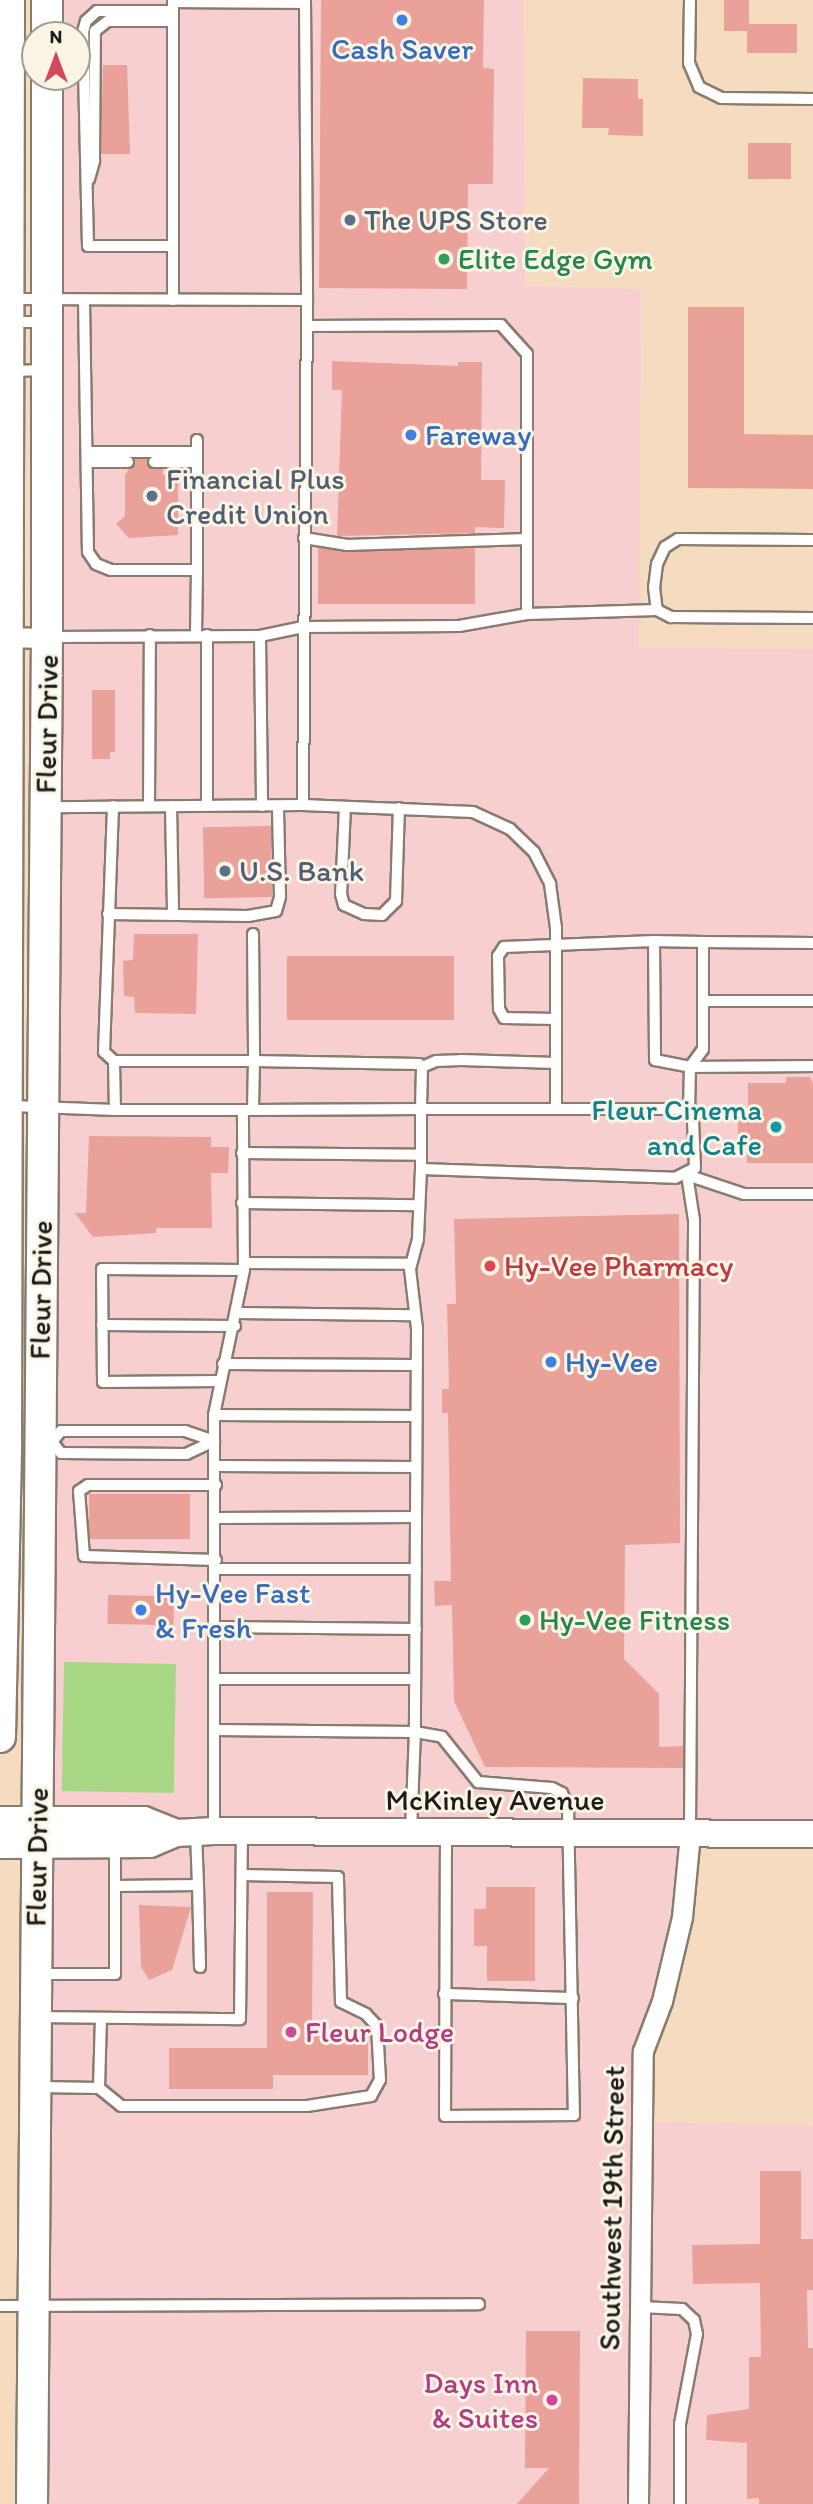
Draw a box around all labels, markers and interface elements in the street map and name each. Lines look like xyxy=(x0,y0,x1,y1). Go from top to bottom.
marker: Cash Saver xyxy=(394,12,410,28)
north arrow xyxy=(21,21,91,91)
text: N xyxy=(50,25,62,48)
place label: Cash Saver xyxy=(331,31,473,67)
place label: The UPS Store xyxy=(364,202,548,238)
marker: The UPS Store xyxy=(342,212,358,228)
place label: Elite Edge Gym xyxy=(458,241,651,277)
marker: Elite Edge Gym xyxy=(436,251,452,267)
place label: Fareway xyxy=(425,417,531,453)
marker: Fareway xyxy=(403,427,419,443)
place label: Financial Plus Credit Union xyxy=(166,461,345,532)
marker: Financial Plus Credit Union xyxy=(144,488,160,504)
street label: Fleur Drive xyxy=(28,654,66,794)
place label: U.S. Bank xyxy=(239,853,365,889)
marker: U.S. Bank xyxy=(217,863,233,879)
place label: Fleur Cinema and Cafe xyxy=(591,1092,762,1162)
marker: Fleur Cinema and Cafe xyxy=(768,1119,784,1135)
street label: Fleur Drive xyxy=(22,1220,60,1360)
place label: Hy-Vee Pharmacy xyxy=(504,1248,732,1284)
marker: Hy-Vee Pharmacy xyxy=(482,1258,498,1274)
place label: Hy-Vee xyxy=(565,1344,658,1380)
marker: Hy-Vee xyxy=(543,1354,559,1370)
place label: Hy-Vee Fast & Fresh xyxy=(155,1575,309,1646)
marker: Hy-Vee Fast & Fresh xyxy=(133,1602,149,1618)
place label: Hy-Vee Fitness xyxy=(539,1602,730,1638)
marker: Hy-Vee Fitness xyxy=(517,1612,533,1628)
street label: McKinley Avenue xyxy=(386,1782,604,1818)
street label: Fleur Drive xyxy=(18,1787,56,1927)
place label: Fleur Lodge xyxy=(305,2014,454,2050)
marker: Fleur Lodge xyxy=(283,2024,299,2040)
street label: Southwest 19th Street xyxy=(592,2066,632,2350)
place label: Days Inn & Suites xyxy=(424,2365,538,2436)
marker: Days Inn & Suites xyxy=(544,2392,560,2408)

